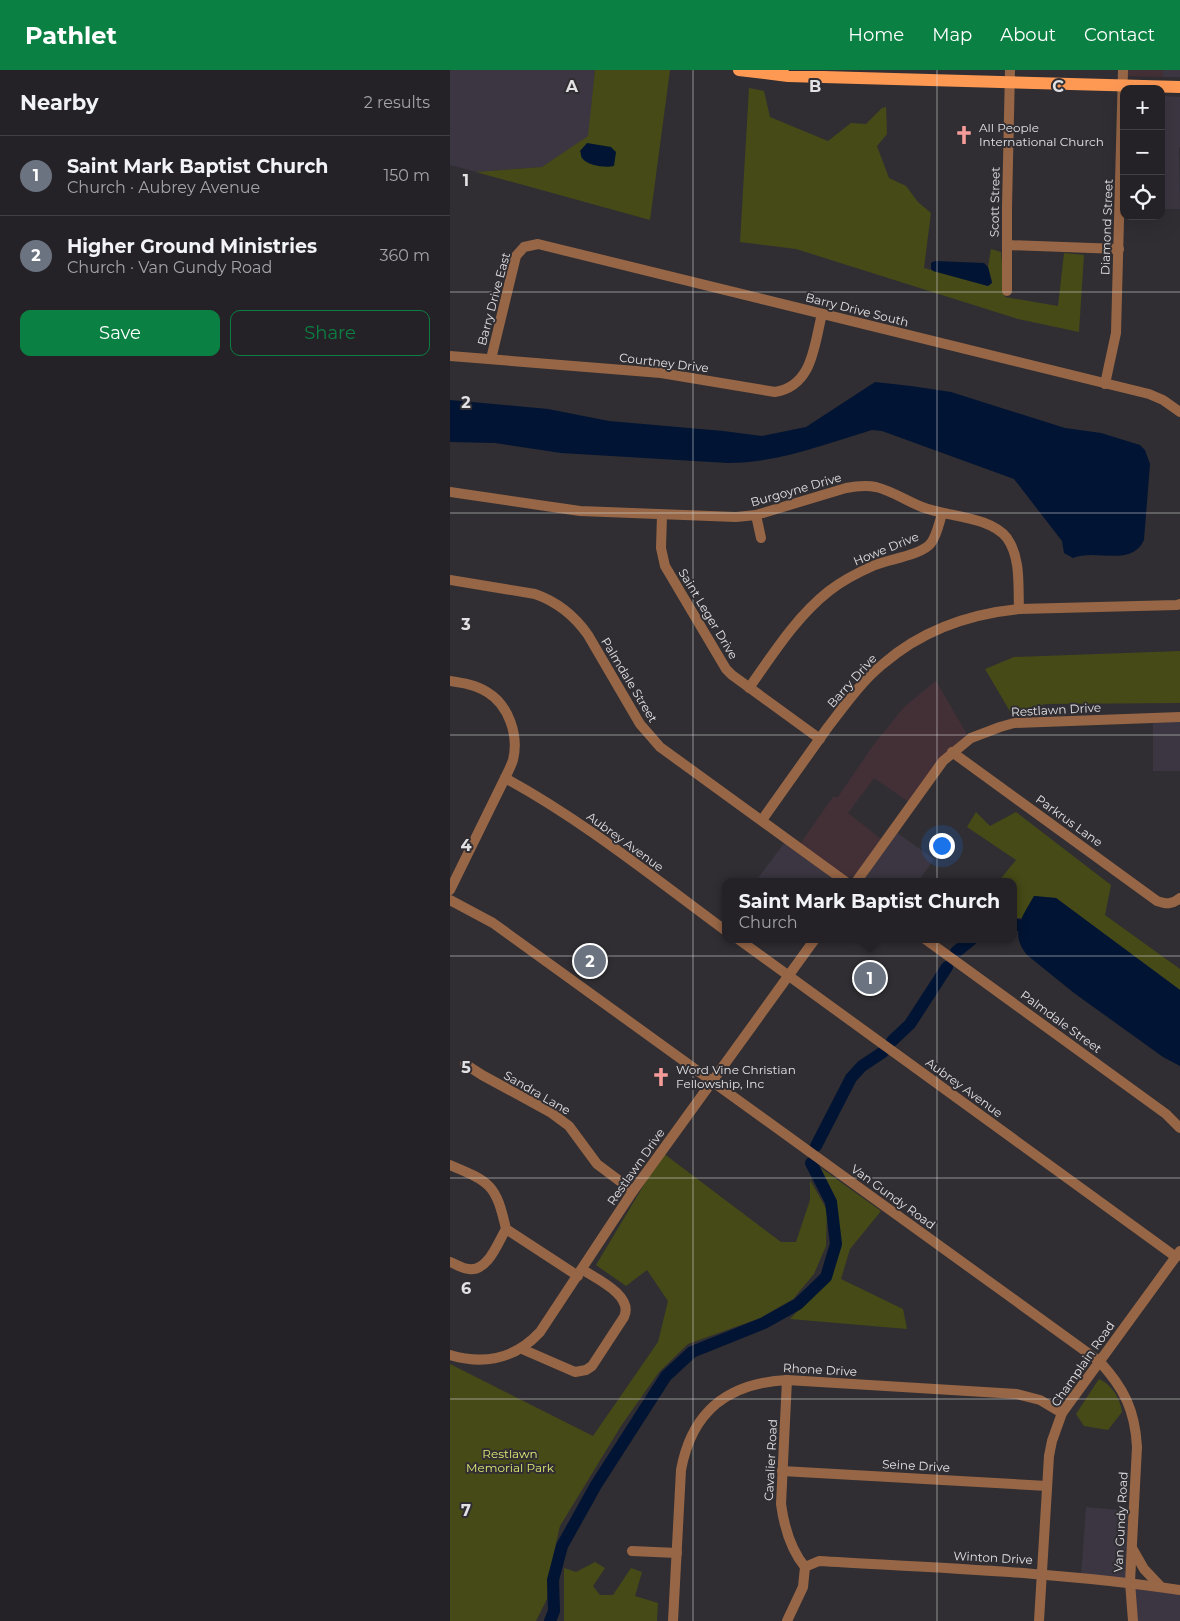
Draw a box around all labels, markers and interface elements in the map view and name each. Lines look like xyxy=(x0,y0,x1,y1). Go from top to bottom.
text: Pathlet xyxy=(25,21,117,50)
text: Home xyxy=(848,24,904,46)
text: Map xyxy=(932,24,972,46)
text: About xyxy=(1000,24,1056,46)
text: Contact xyxy=(1084,24,1155,46)
text: A xyxy=(565,77,579,96)
text: B xyxy=(809,77,821,96)
text: C xyxy=(1052,77,1064,96)
map controls xyxy=(1120,85,1165,220)
button: + xyxy=(1120,85,1165,130)
text: Nearby xyxy=(20,90,99,115)
text: 2 results xyxy=(364,93,430,112)
place label: All People International Church xyxy=(979,120,1104,149)
church icon: All People International Church xyxy=(953,124,975,146)
button: − xyxy=(1120,130,1165,175)
text: Saint Mark Baptist Church xyxy=(67,155,328,178)
text: 1 xyxy=(33,166,39,185)
text: 150 m xyxy=(383,166,430,185)
street label: Scott Street xyxy=(986,166,1003,237)
text: 1 xyxy=(463,171,469,190)
button: locate xyxy=(1120,175,1165,220)
text: Church · Aubrey Avenue xyxy=(67,178,260,197)
street label: Diamond Street xyxy=(1097,179,1116,275)
text: Higher Ground Ministries xyxy=(67,235,317,258)
text: 2 xyxy=(31,246,41,265)
text: 360 m xyxy=(379,246,430,265)
street label: Barry Drive East xyxy=(474,251,513,347)
text: Church · Van Gundy Road xyxy=(67,258,272,277)
street label: Barry Drive South xyxy=(804,289,910,330)
button: Save xyxy=(20,310,220,356)
button: Share xyxy=(230,310,430,356)
street label: Courtney Drive xyxy=(618,350,710,375)
text: 2 xyxy=(461,393,471,412)
street label: Burgoyne Drive xyxy=(749,469,843,510)
street label: Howe Drive xyxy=(851,529,921,568)
street label: Saint Leger Drive xyxy=(675,566,741,662)
text: 3 xyxy=(460,615,471,634)
street label: Palmdale Street xyxy=(598,634,661,725)
street label: Barry Drive xyxy=(824,651,880,710)
street label: Restlawn Drive xyxy=(1011,700,1101,719)
street label: Parkrus Lane xyxy=(1033,791,1106,850)
street label: Aubrey Avenue xyxy=(584,809,667,875)
your location xyxy=(929,833,955,859)
text: 4 xyxy=(460,836,472,855)
popup xyxy=(722,878,1017,943)
text: Saint Mark Baptist Church xyxy=(739,890,1000,913)
text: Church xyxy=(739,913,798,932)
pin: 2 xyxy=(574,942,606,980)
pin: 1 xyxy=(854,959,886,997)
street label: Palmdale Street xyxy=(1018,987,1105,1056)
street label: Aubrey Avenue xyxy=(923,1055,1006,1121)
text: 5 xyxy=(461,1058,471,1077)
place label: Word Vine Christian Fellowship, Inc xyxy=(676,1062,796,1091)
church icon: Word Vine Christian Fellowship, Inc xyxy=(650,1066,672,1088)
street label: Sandra Lane xyxy=(501,1067,573,1118)
street label: Restlawn Drive xyxy=(604,1126,668,1208)
street label: Van Gundy Road xyxy=(848,1161,938,1232)
text: 6 xyxy=(461,1279,471,1298)
street label: Champlain Road xyxy=(1048,1318,1118,1409)
street label: Rhone Drive xyxy=(783,1360,857,1379)
street label: Cavalier Road xyxy=(761,1419,780,1501)
park label: Restlawn Memorial Park xyxy=(466,1446,555,1475)
street label: Seine Drive xyxy=(882,1456,950,1475)
street label: Van Gundy Road xyxy=(1110,1471,1131,1573)
text: 7 xyxy=(461,1501,471,1520)
street label: Winton Drive xyxy=(953,1548,1033,1567)

